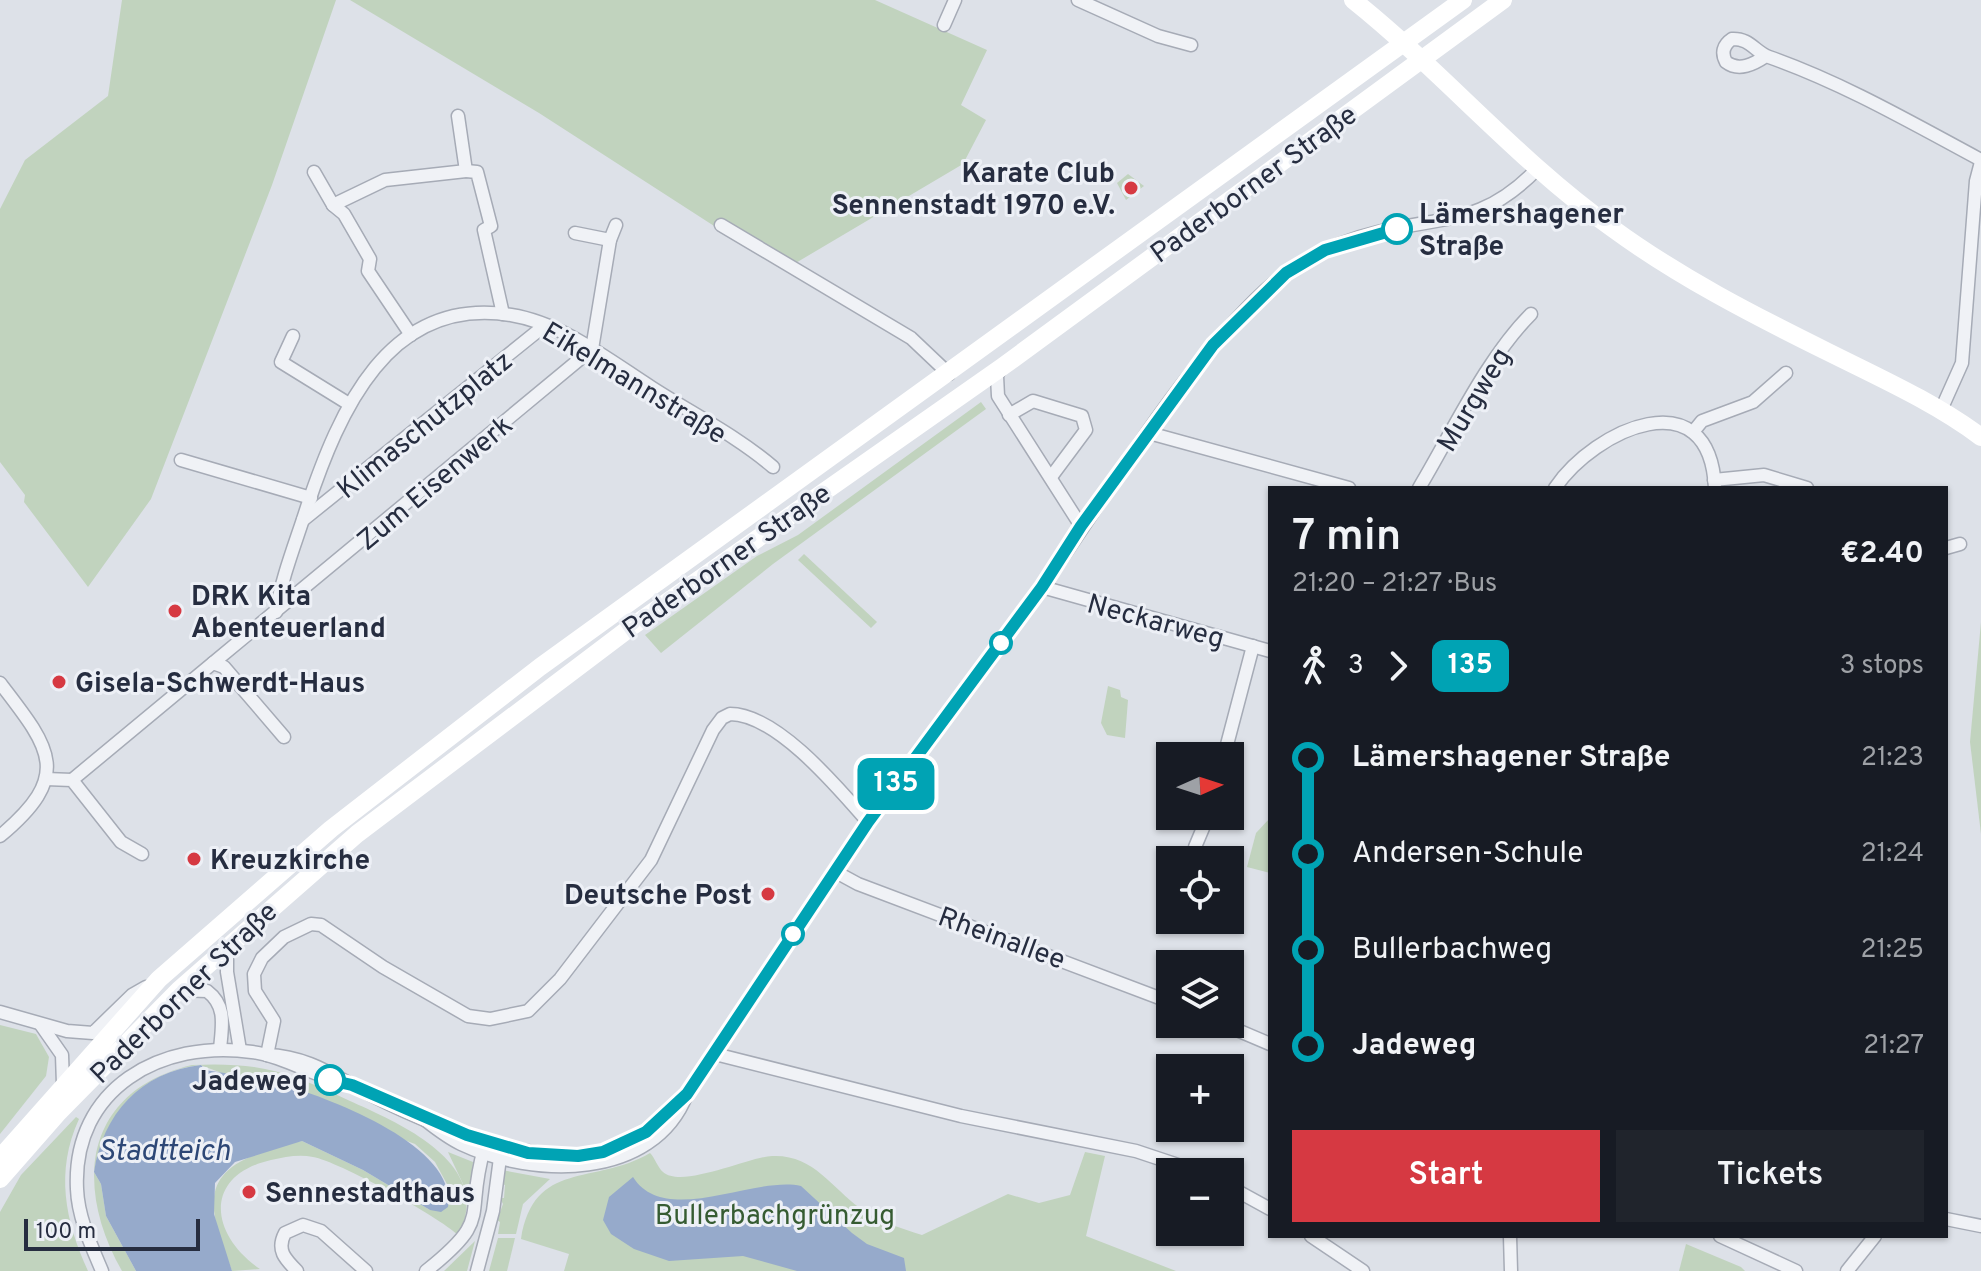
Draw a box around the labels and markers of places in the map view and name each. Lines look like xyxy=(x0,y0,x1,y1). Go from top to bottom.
place label: Karate Club Sennenstadt 1970 e.V. xyxy=(832,157,1115,225)
marker: Karate Club Sennenstadt 1970 e.V. xyxy=(1122,179,1140,197)
place label: Lämershagener Straße xyxy=(1419,198,1624,266)
marker: Lämershagener Straße xyxy=(1382,214,1412,244)
place label: DRK Kita Abenteuerland xyxy=(191,580,386,648)
marker: DRK Kita Abenteuerland xyxy=(166,602,184,620)
unlabelled marker xyxy=(990,632,1012,654)
place label: Gisela-Schwerdt-Haus xyxy=(75,667,365,703)
marker: Gisela-Schwerdt-Haus xyxy=(50,673,68,691)
place label: Kreuzkirche xyxy=(210,844,370,880)
marker: Kreuzkirche xyxy=(185,850,203,868)
place label: Deutsche Post xyxy=(564,879,752,915)
marker: Deutsche Post xyxy=(759,885,777,903)
unlabelled marker xyxy=(782,923,804,945)
place label: Jadeweg xyxy=(192,1065,308,1101)
marker: Jadeweg xyxy=(315,1065,345,1095)
place label: Sennestadthaus xyxy=(265,1177,475,1213)
marker: Sennestadthaus xyxy=(240,1183,258,1201)

